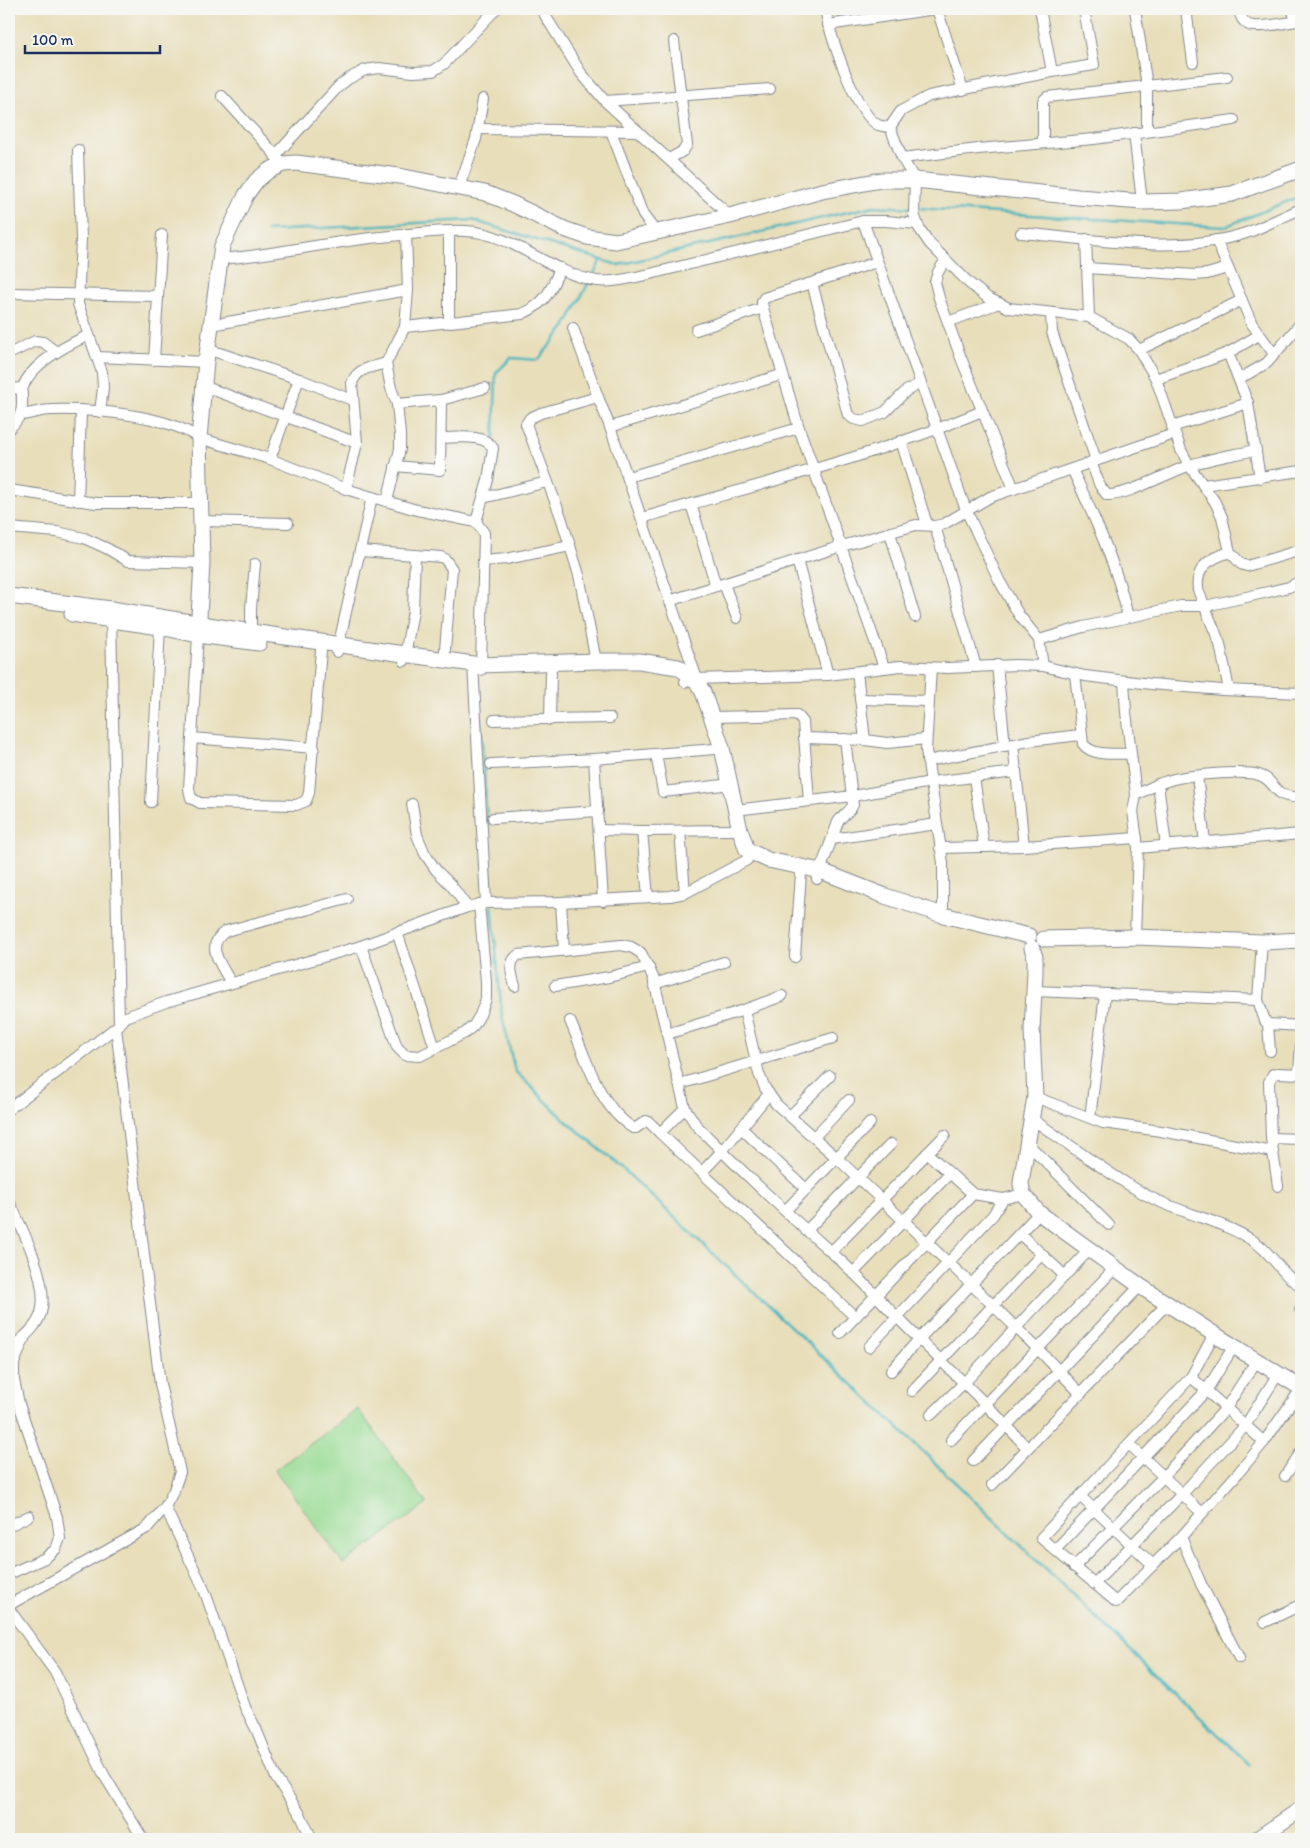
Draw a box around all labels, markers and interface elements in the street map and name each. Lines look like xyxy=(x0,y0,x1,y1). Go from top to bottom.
scale bar xyxy=(25,22,160,54)
text: 100 m xyxy=(32,31,74,49)

